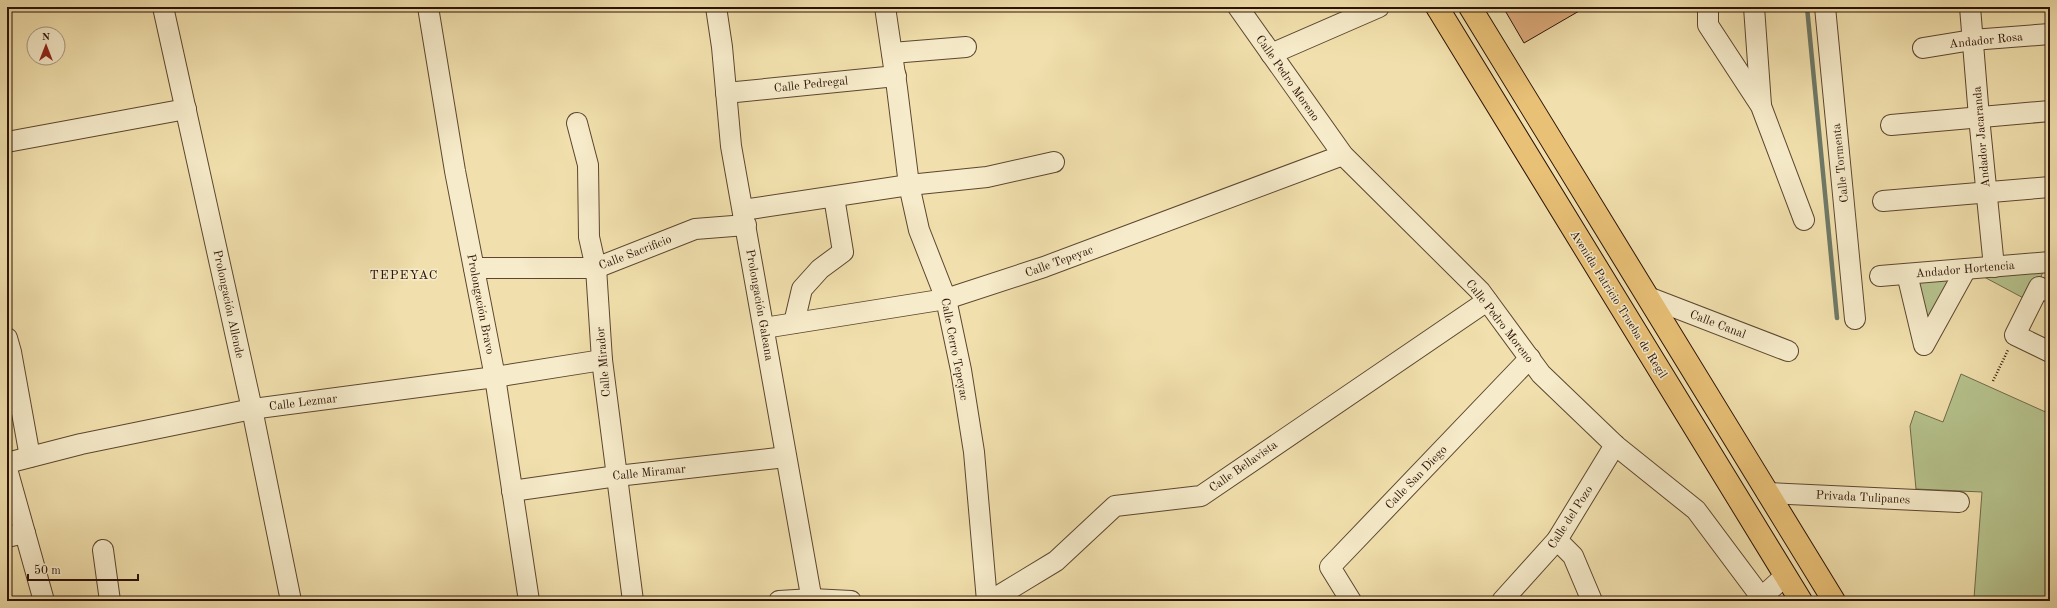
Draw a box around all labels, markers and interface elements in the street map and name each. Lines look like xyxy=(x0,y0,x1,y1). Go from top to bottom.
north arrow xyxy=(26,26,66,66)
street label: Andador Rosa xyxy=(1949,31,2024,51)
text: N xyxy=(42,32,51,43)
street label: Calle Pedro Moreno xyxy=(1253,33,1321,124)
street label: Calle Pedregal xyxy=(773,75,849,95)
street label: Andador Jacaranda xyxy=(1972,86,1992,188)
street label: Calle Tormenta xyxy=(1831,123,1851,203)
street label: Avenida Patricio Trueba de Regil xyxy=(1568,229,1669,381)
street label: Calle Sacrificio xyxy=(597,234,673,272)
street label: Calle Tepeyac xyxy=(1024,244,1095,280)
street label: Prolongación Galeana xyxy=(743,248,775,362)
street label: Prolongación Allende xyxy=(211,249,246,360)
street label: Prolongación Bravo xyxy=(464,253,496,355)
street label: Andador Hortencia xyxy=(1915,260,2015,280)
district label: TEPEYAC xyxy=(369,269,439,282)
street label: Calle Pedro Moreno xyxy=(1463,278,1535,365)
street label: Calle Cerro Tepeyac xyxy=(938,297,970,401)
street label: Calle Canal xyxy=(1688,309,1747,341)
street label: Calle Mirador xyxy=(595,326,613,398)
street label: Calle Lezmar xyxy=(268,393,338,413)
street label: Calle Bellavista xyxy=(1207,439,1280,495)
street label: Calle San Diego xyxy=(1384,444,1450,512)
street label: Calle Miramar xyxy=(612,463,687,483)
street label: Calle del Pozo xyxy=(1546,484,1596,551)
street label: Privada Tulipanes xyxy=(1815,490,1910,506)
scale bar xyxy=(28,556,138,582)
text: 50 m xyxy=(34,564,61,577)

